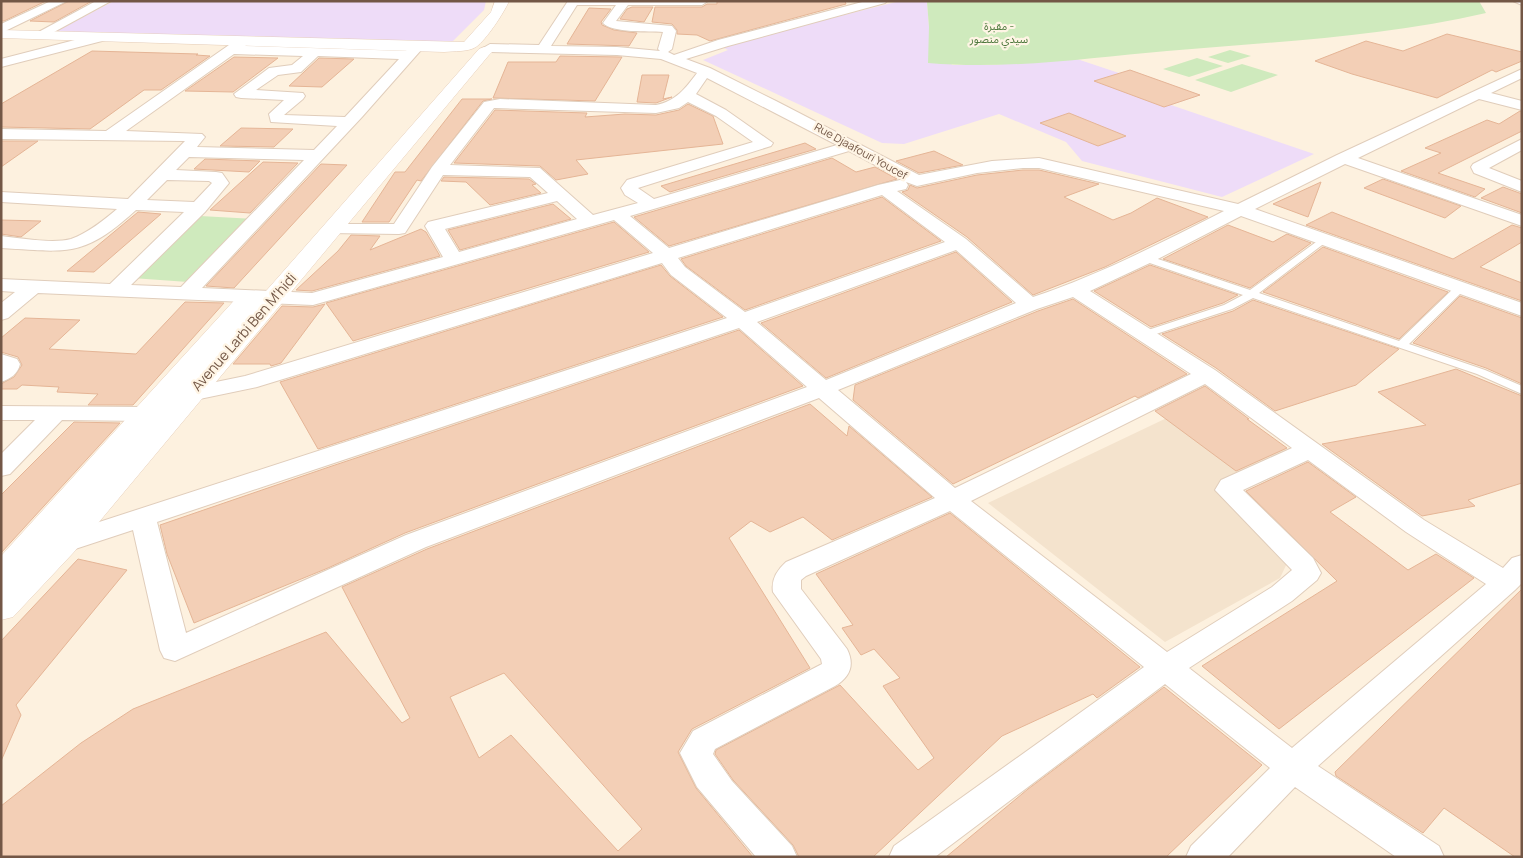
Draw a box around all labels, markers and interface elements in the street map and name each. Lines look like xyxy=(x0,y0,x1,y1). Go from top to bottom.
park label: مقبرة - سيدي منصور xyxy=(969,18,1029,49)
street label: Rue Djaafouri Youcef xyxy=(812,119,911,182)
street label: Avenue Larbi Ben M'hidi xyxy=(187,269,300,395)

